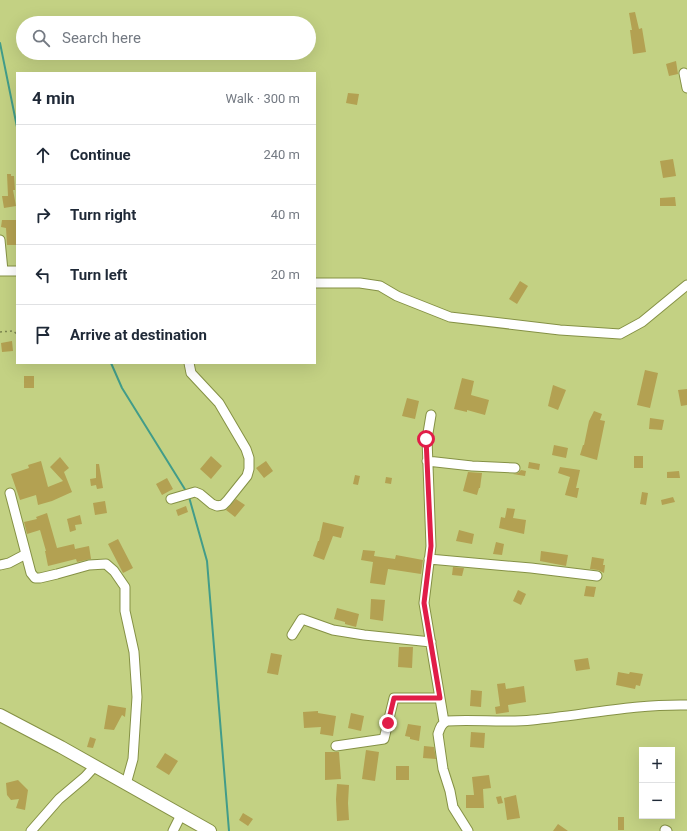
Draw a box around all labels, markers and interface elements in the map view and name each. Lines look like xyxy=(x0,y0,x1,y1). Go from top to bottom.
search box xyxy=(16,16,316,60)
icon: search xyxy=(30,27,52,49)
text: Search here xyxy=(62,29,141,47)
text: 4 min xyxy=(32,88,75,108)
text: Walk · 300 m xyxy=(225,91,300,106)
icon: ahead xyxy=(32,144,54,166)
text: Continue xyxy=(70,146,131,164)
text: 240 m xyxy=(263,147,300,162)
icon: right xyxy=(32,204,54,226)
text: Turn right xyxy=(70,206,136,224)
text: 40 m xyxy=(271,207,300,222)
icon: left xyxy=(32,264,54,286)
text: Turn left xyxy=(70,266,127,284)
text: 20 m xyxy=(271,267,300,282)
icon: arrive xyxy=(32,324,54,346)
text: Arrive at destination xyxy=(70,326,207,344)
route start xyxy=(417,430,435,448)
route end xyxy=(379,714,397,732)
map controls xyxy=(639,747,675,819)
button: + xyxy=(639,747,675,783)
button: − xyxy=(639,783,675,819)

